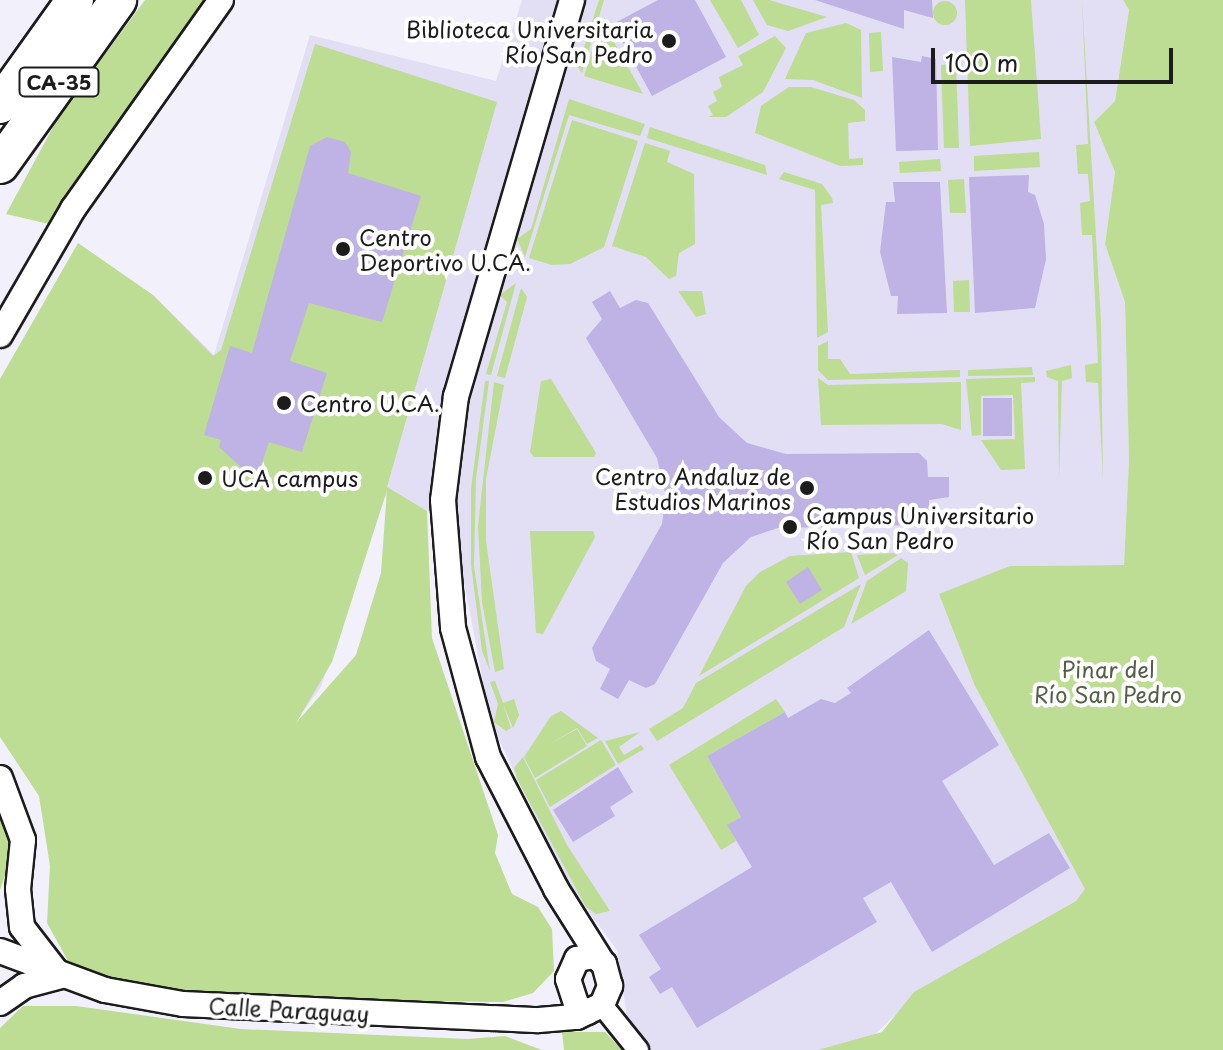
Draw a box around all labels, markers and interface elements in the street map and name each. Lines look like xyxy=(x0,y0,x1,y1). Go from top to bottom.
place label: Biblioteca Universitaria Río San Pedro xyxy=(406,15,653,66)
marker: Biblioteca Universitaria Río San Pedro xyxy=(660,32,678,50)
scale bar xyxy=(935,32,1177,82)
text: 100 m xyxy=(945,44,1018,80)
road number: CA-35 xyxy=(17,66,101,98)
place label: Centro Deportivo U.CA. xyxy=(359,223,532,274)
marker: Centro Deportivo U.CA. xyxy=(334,240,352,258)
place label: Centro U.CA. xyxy=(300,390,441,416)
marker: Centro U.CA. xyxy=(275,394,293,412)
place label: Centro Andaluz de Estudios Marinos xyxy=(593,462,791,514)
place label: UCA campus xyxy=(221,465,360,491)
marker: UCA campus xyxy=(196,469,214,487)
marker: Centro Andaluz de Estudios Marinos xyxy=(798,479,816,497)
place label: Campus Universitario Río San Pedro xyxy=(806,501,1034,552)
marker: Campus Universitario Río San Pedro xyxy=(781,518,799,536)
park label: Pinar del Río San Pedro xyxy=(1034,655,1182,706)
street label: Calle Paraguay xyxy=(208,992,370,1026)

